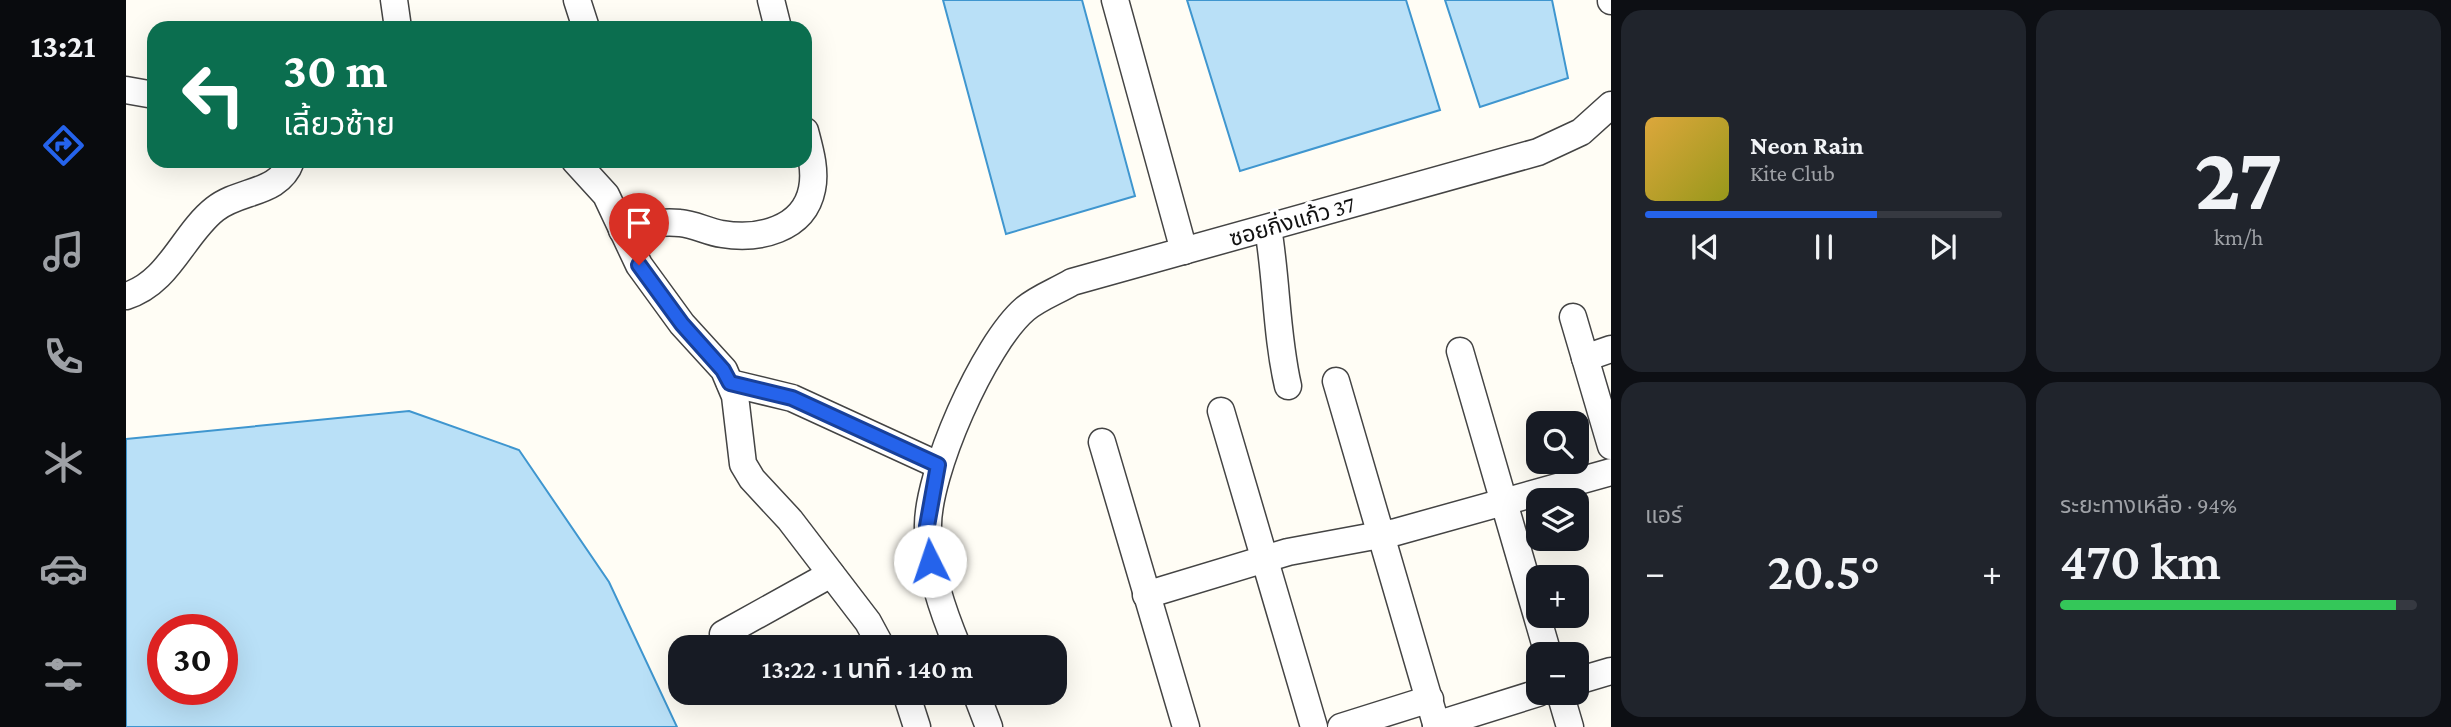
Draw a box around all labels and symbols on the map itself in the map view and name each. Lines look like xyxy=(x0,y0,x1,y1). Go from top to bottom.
street label: ซอยกิ่งแก้ว 37 xyxy=(1226,189,1358,251)
pin xyxy=(609,193,669,265)
position arrow xyxy=(893,524,967,598)
speed limit sign: 30 xyxy=(147,614,238,705)

